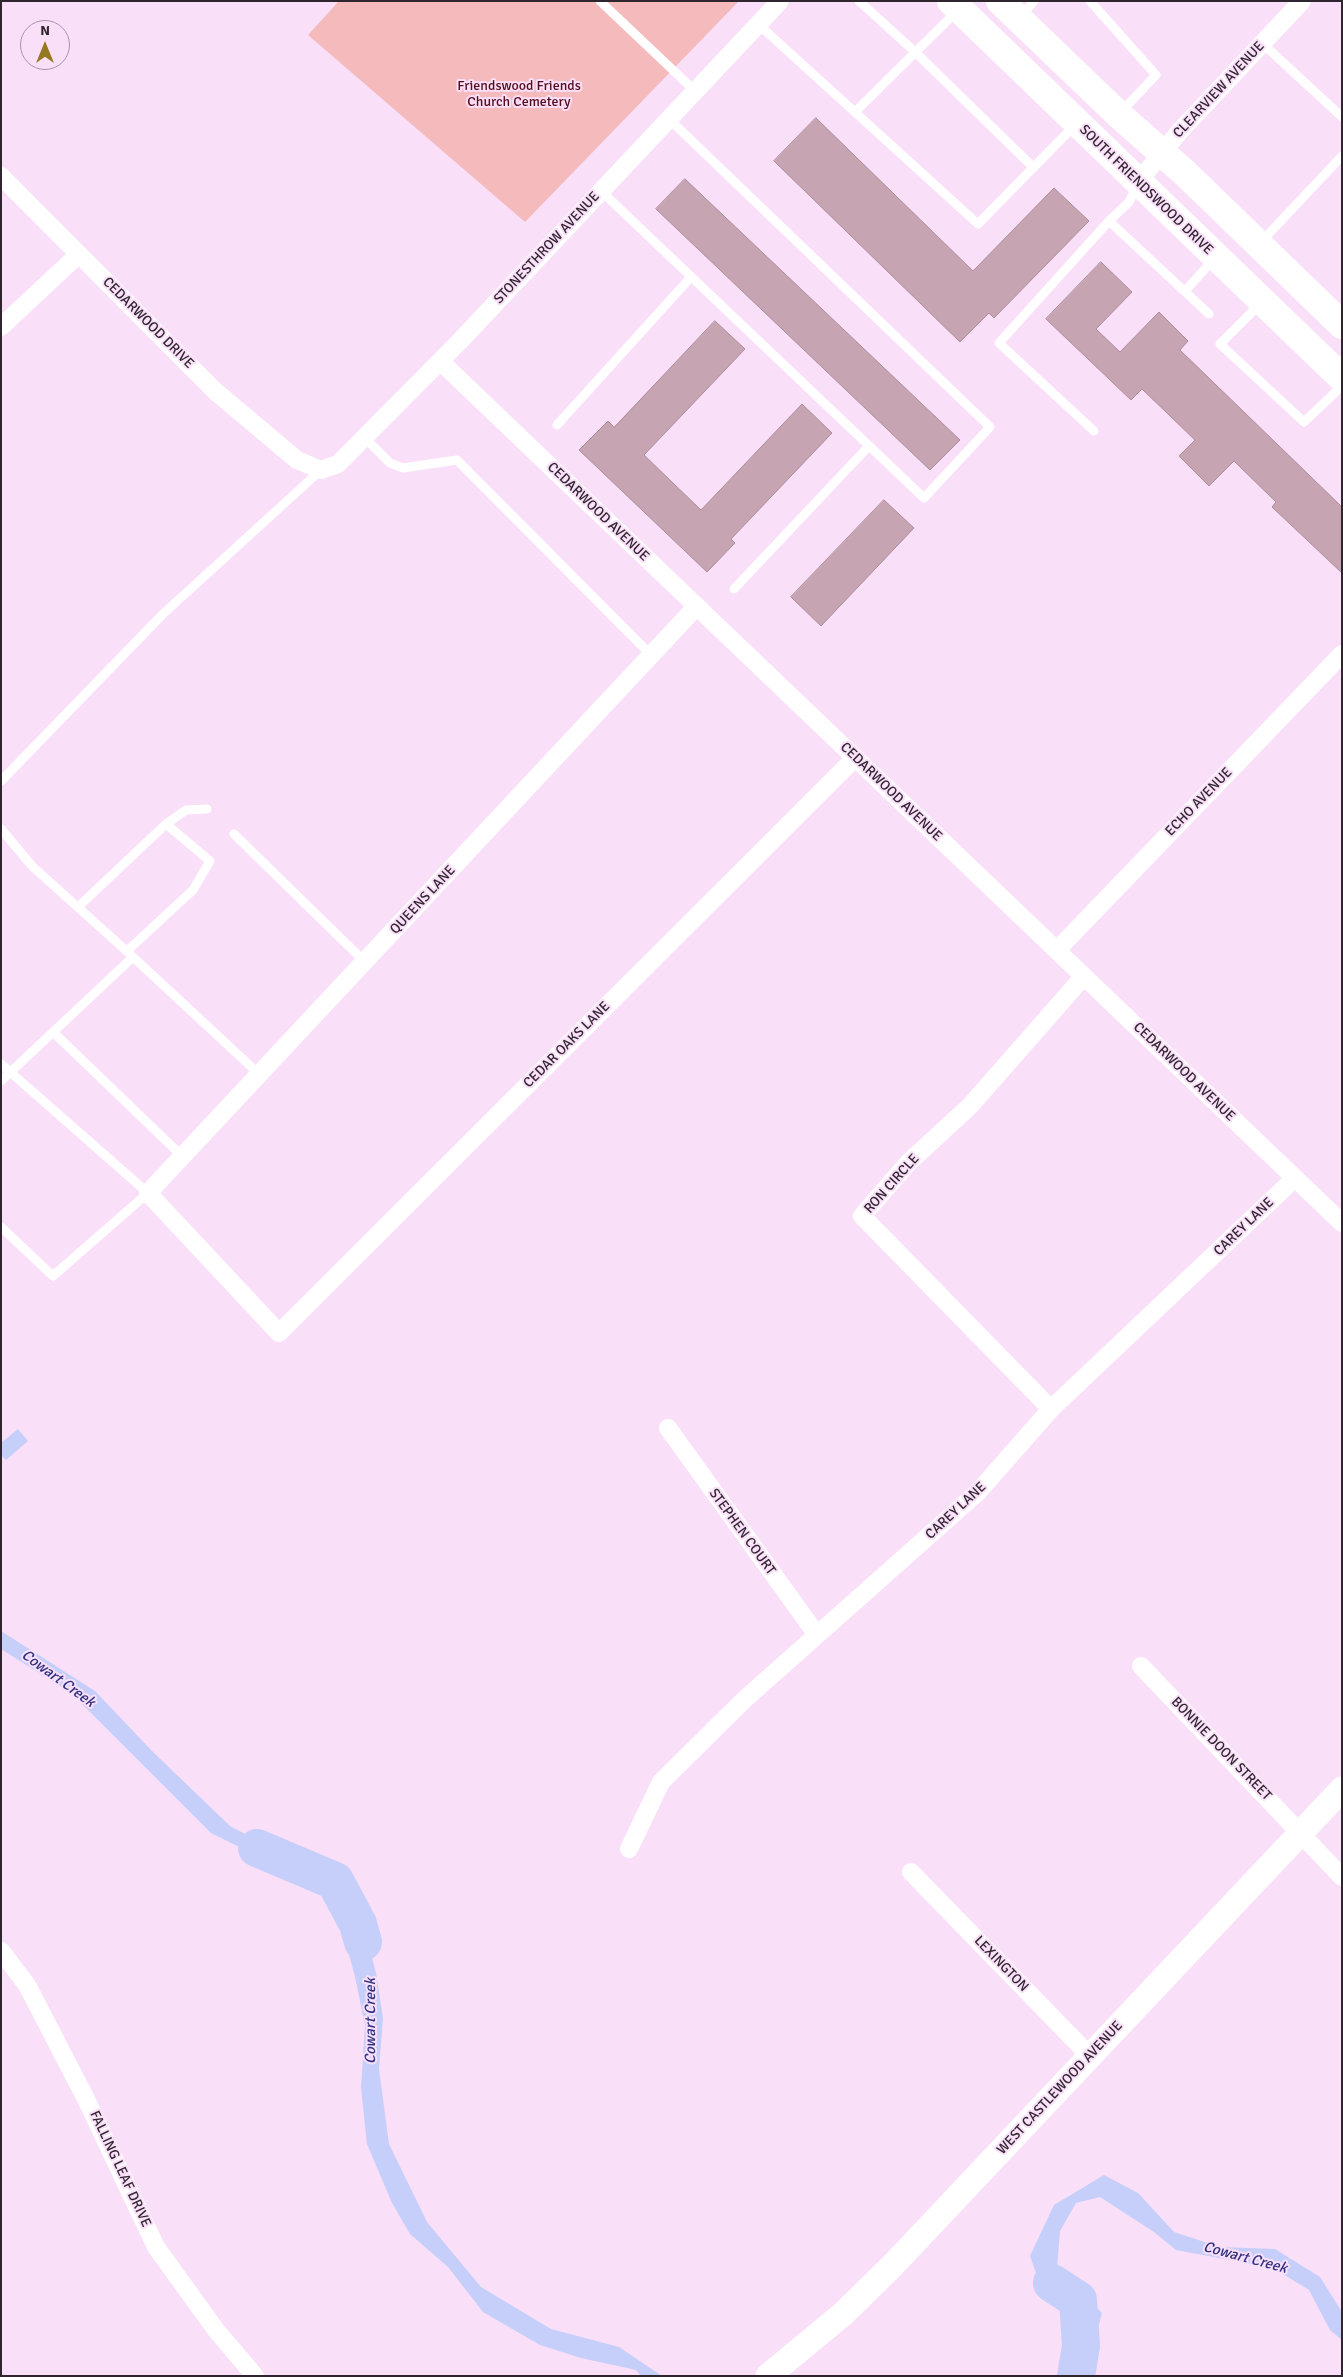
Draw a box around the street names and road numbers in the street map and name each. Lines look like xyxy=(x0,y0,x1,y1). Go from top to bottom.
street label: CLEARVIEW AVENUE xyxy=(1170,38,1268,142)
street label: SOUTH FRIENDSWOOD DRIVE xyxy=(1076,122,1216,258)
street label: STONESTHROW AVENUE xyxy=(491,188,603,308)
street label: CEDARWOOD DRIVE xyxy=(99,274,197,372)
street label: CEDARWOOD AVENUE xyxy=(544,459,652,565)
street label: CEDARWOOD AVENUE xyxy=(837,739,945,845)
street label: ECHO AVENUE xyxy=(1162,764,1236,840)
street label: QUEENS LANE xyxy=(387,862,459,938)
street label: CEDAR OAKS LANE xyxy=(520,998,614,1092)
street label: CEDARWOOD AVENUE xyxy=(1130,1019,1238,1125)
street label: RON CIRCLE xyxy=(861,1151,923,1217)
street label: CAREY LANE xyxy=(1211,1194,1277,1260)
street label: CAREY LANE xyxy=(922,1479,990,1543)
street label: STEPHEN COURT xyxy=(705,1486,779,1578)
street label: BONNIE DOON STREET xyxy=(1167,1694,1275,1804)
street label: LEXINGTON xyxy=(970,1933,1032,1995)
street label: WEST CASTLEWOOD AVENUE xyxy=(994,2018,1126,2158)
street label: FALLING LEAF DRIVE xyxy=(86,2108,154,2230)

